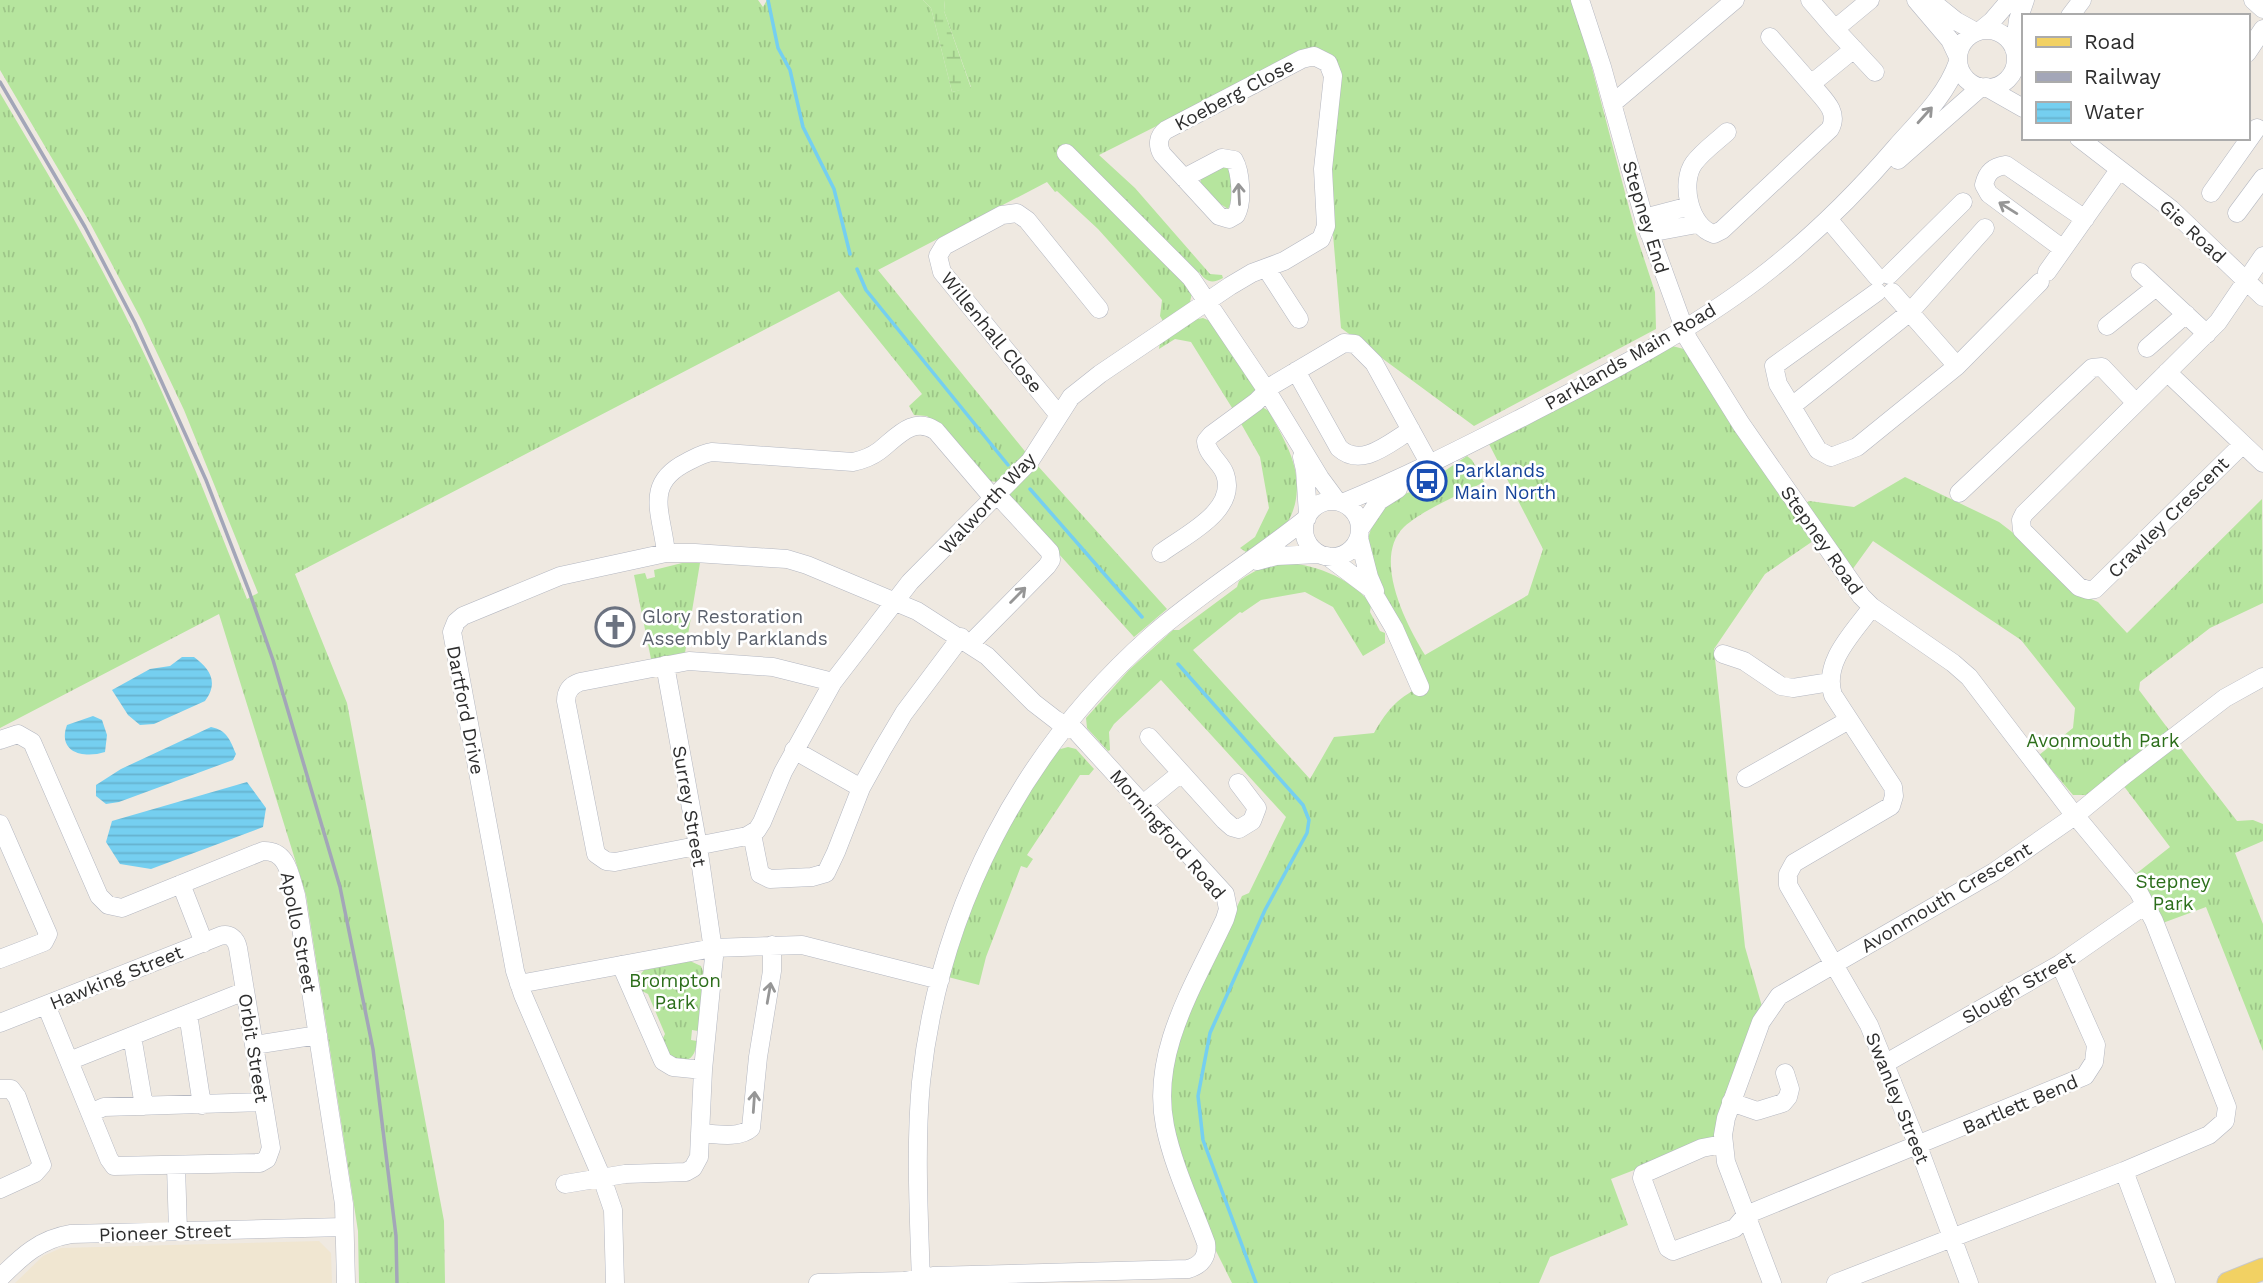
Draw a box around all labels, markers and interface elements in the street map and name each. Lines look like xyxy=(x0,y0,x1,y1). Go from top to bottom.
legend xyxy=(2022,14,2249,140)
text: Road xyxy=(2084,29,2135,54)
street label: Koeberg Close xyxy=(1171,53,1298,136)
text: Railway xyxy=(2084,64,2161,89)
text: Water xyxy=(2084,99,2145,124)
one-way arrow xyxy=(1916,106,1932,124)
street label: Stepney End xyxy=(1617,158,1674,276)
one-way arrow xyxy=(1232,183,1245,206)
street label: Gie Road xyxy=(2155,195,2231,268)
one-way arrow xyxy=(1999,201,2018,216)
street label: Willenhall Close xyxy=(936,267,1047,397)
street label: Parklands Main Road xyxy=(1540,298,1720,415)
street label: Walworth Way xyxy=(934,447,1041,559)
street label: Crawley Crescent xyxy=(2103,452,2234,583)
place label: Parklands Main North xyxy=(1454,459,1556,504)
bus stop icon: Parklands Main North xyxy=(1406,460,1448,502)
street label: Stepney Road xyxy=(1776,481,1868,599)
one-way arrow xyxy=(1009,587,1026,604)
place label: Glory Restoration Assembly Parklands xyxy=(642,605,828,650)
church icon: Glory Restoration Assembly Parklands xyxy=(594,606,636,648)
street label: Dartford Drive xyxy=(442,644,489,777)
park label: Avonmouth Park xyxy=(2026,729,2180,752)
street label: Surrey Street xyxy=(668,744,711,868)
street label: Morningford Road xyxy=(1105,765,1230,904)
street label: Avonmouth Crescent xyxy=(1857,837,2036,958)
street label: Apollo Street xyxy=(276,870,321,994)
park label: Stepney Park xyxy=(2135,870,2211,915)
street label: Hawking Street xyxy=(46,940,186,1015)
street label: Slough Street xyxy=(1958,946,2079,1029)
park label: Brompton Park xyxy=(629,969,721,1014)
one-way arrow xyxy=(763,982,776,1005)
street label: Orbit Street xyxy=(234,992,274,1104)
street label: Swanley Street xyxy=(1861,1029,1934,1167)
street label: Bartlett Bend xyxy=(1959,1070,2081,1139)
one-way arrow xyxy=(748,1091,761,1114)
street label: Pioneer Street xyxy=(98,1219,232,1246)

